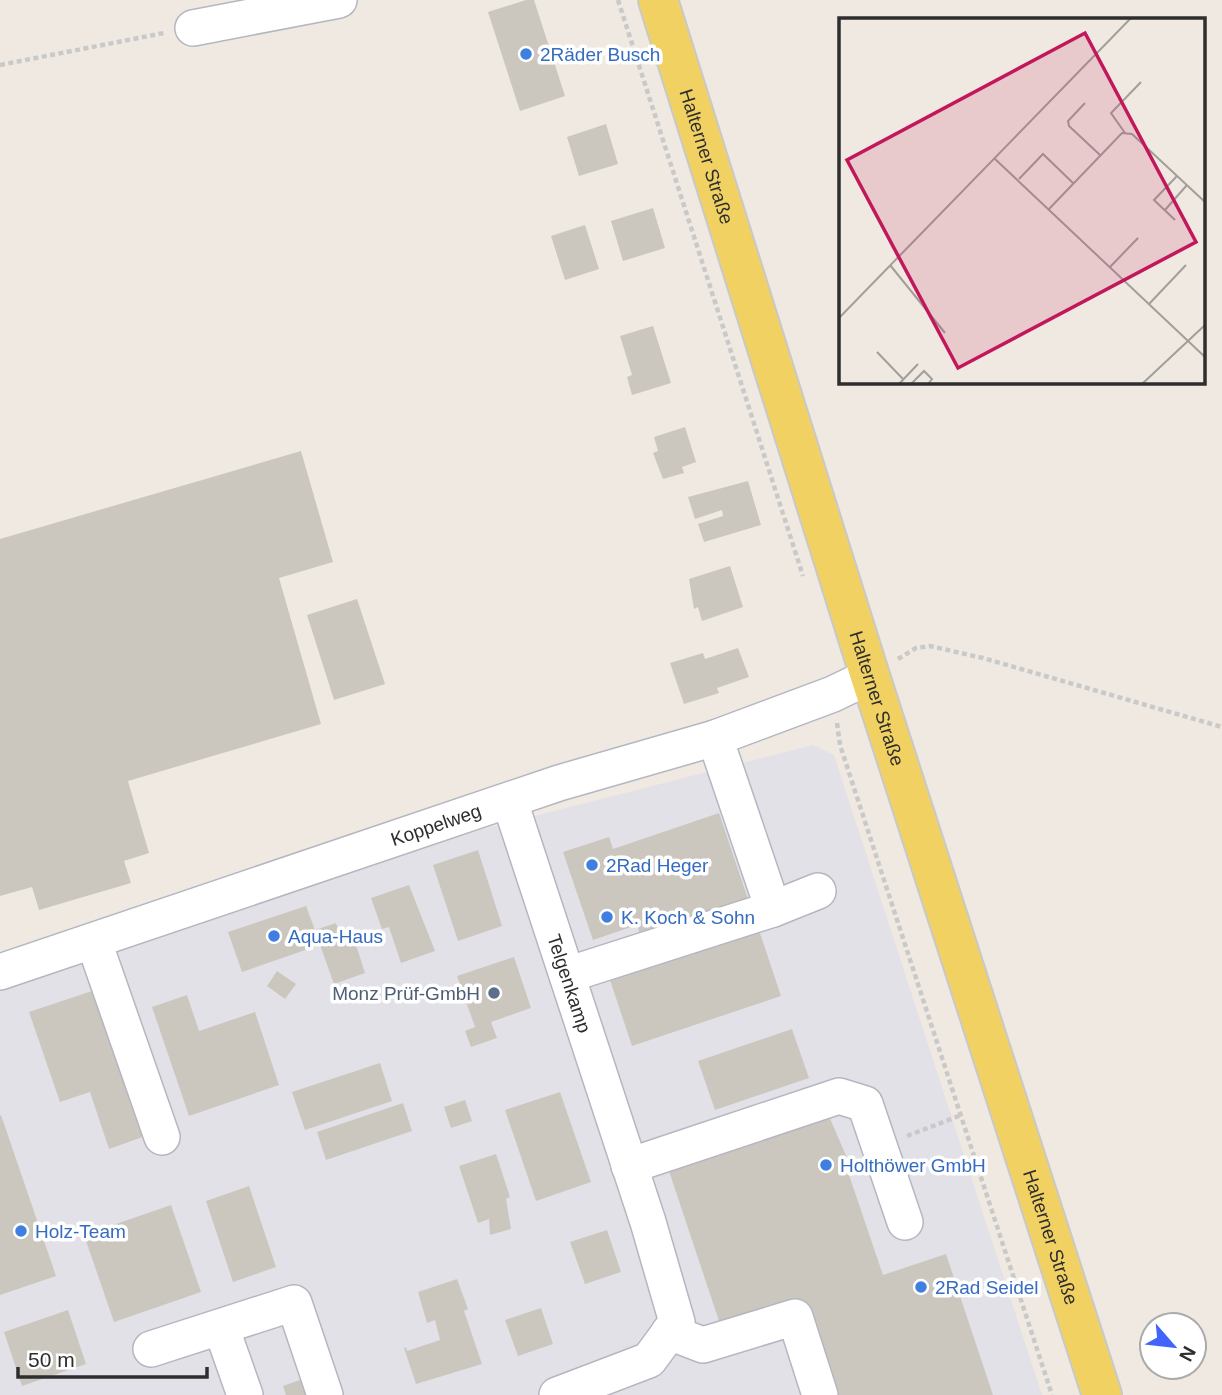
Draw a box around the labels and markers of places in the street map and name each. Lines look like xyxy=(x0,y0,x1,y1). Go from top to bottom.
place label: 2Räder Busch xyxy=(540,44,660,65)
marker: 2Räder Busch xyxy=(518,46,534,62)
place label: 2Rad Heger xyxy=(606,855,709,876)
marker: 2Rad Heger xyxy=(584,857,600,873)
place label: K. Koch & Sohn xyxy=(621,907,755,928)
marker: K. Koch & Sohn xyxy=(599,909,615,925)
place label: Aqua-Haus xyxy=(288,926,383,947)
marker: Aqua-Haus xyxy=(266,928,282,944)
place label: Monz Prüf-GmbH xyxy=(332,983,480,1004)
marker: Monz Prüf-GmbH xyxy=(486,985,502,1001)
place label: Holthöwer GmbH xyxy=(840,1155,986,1176)
marker: Holthöwer GmbH xyxy=(818,1157,834,1173)
place label: Holz-Team xyxy=(35,1221,126,1242)
marker: Holz-Team xyxy=(13,1223,29,1239)
place label: 2Rad Seidel xyxy=(935,1277,1039,1298)
marker: 2Rad Seidel xyxy=(913,1279,929,1295)

